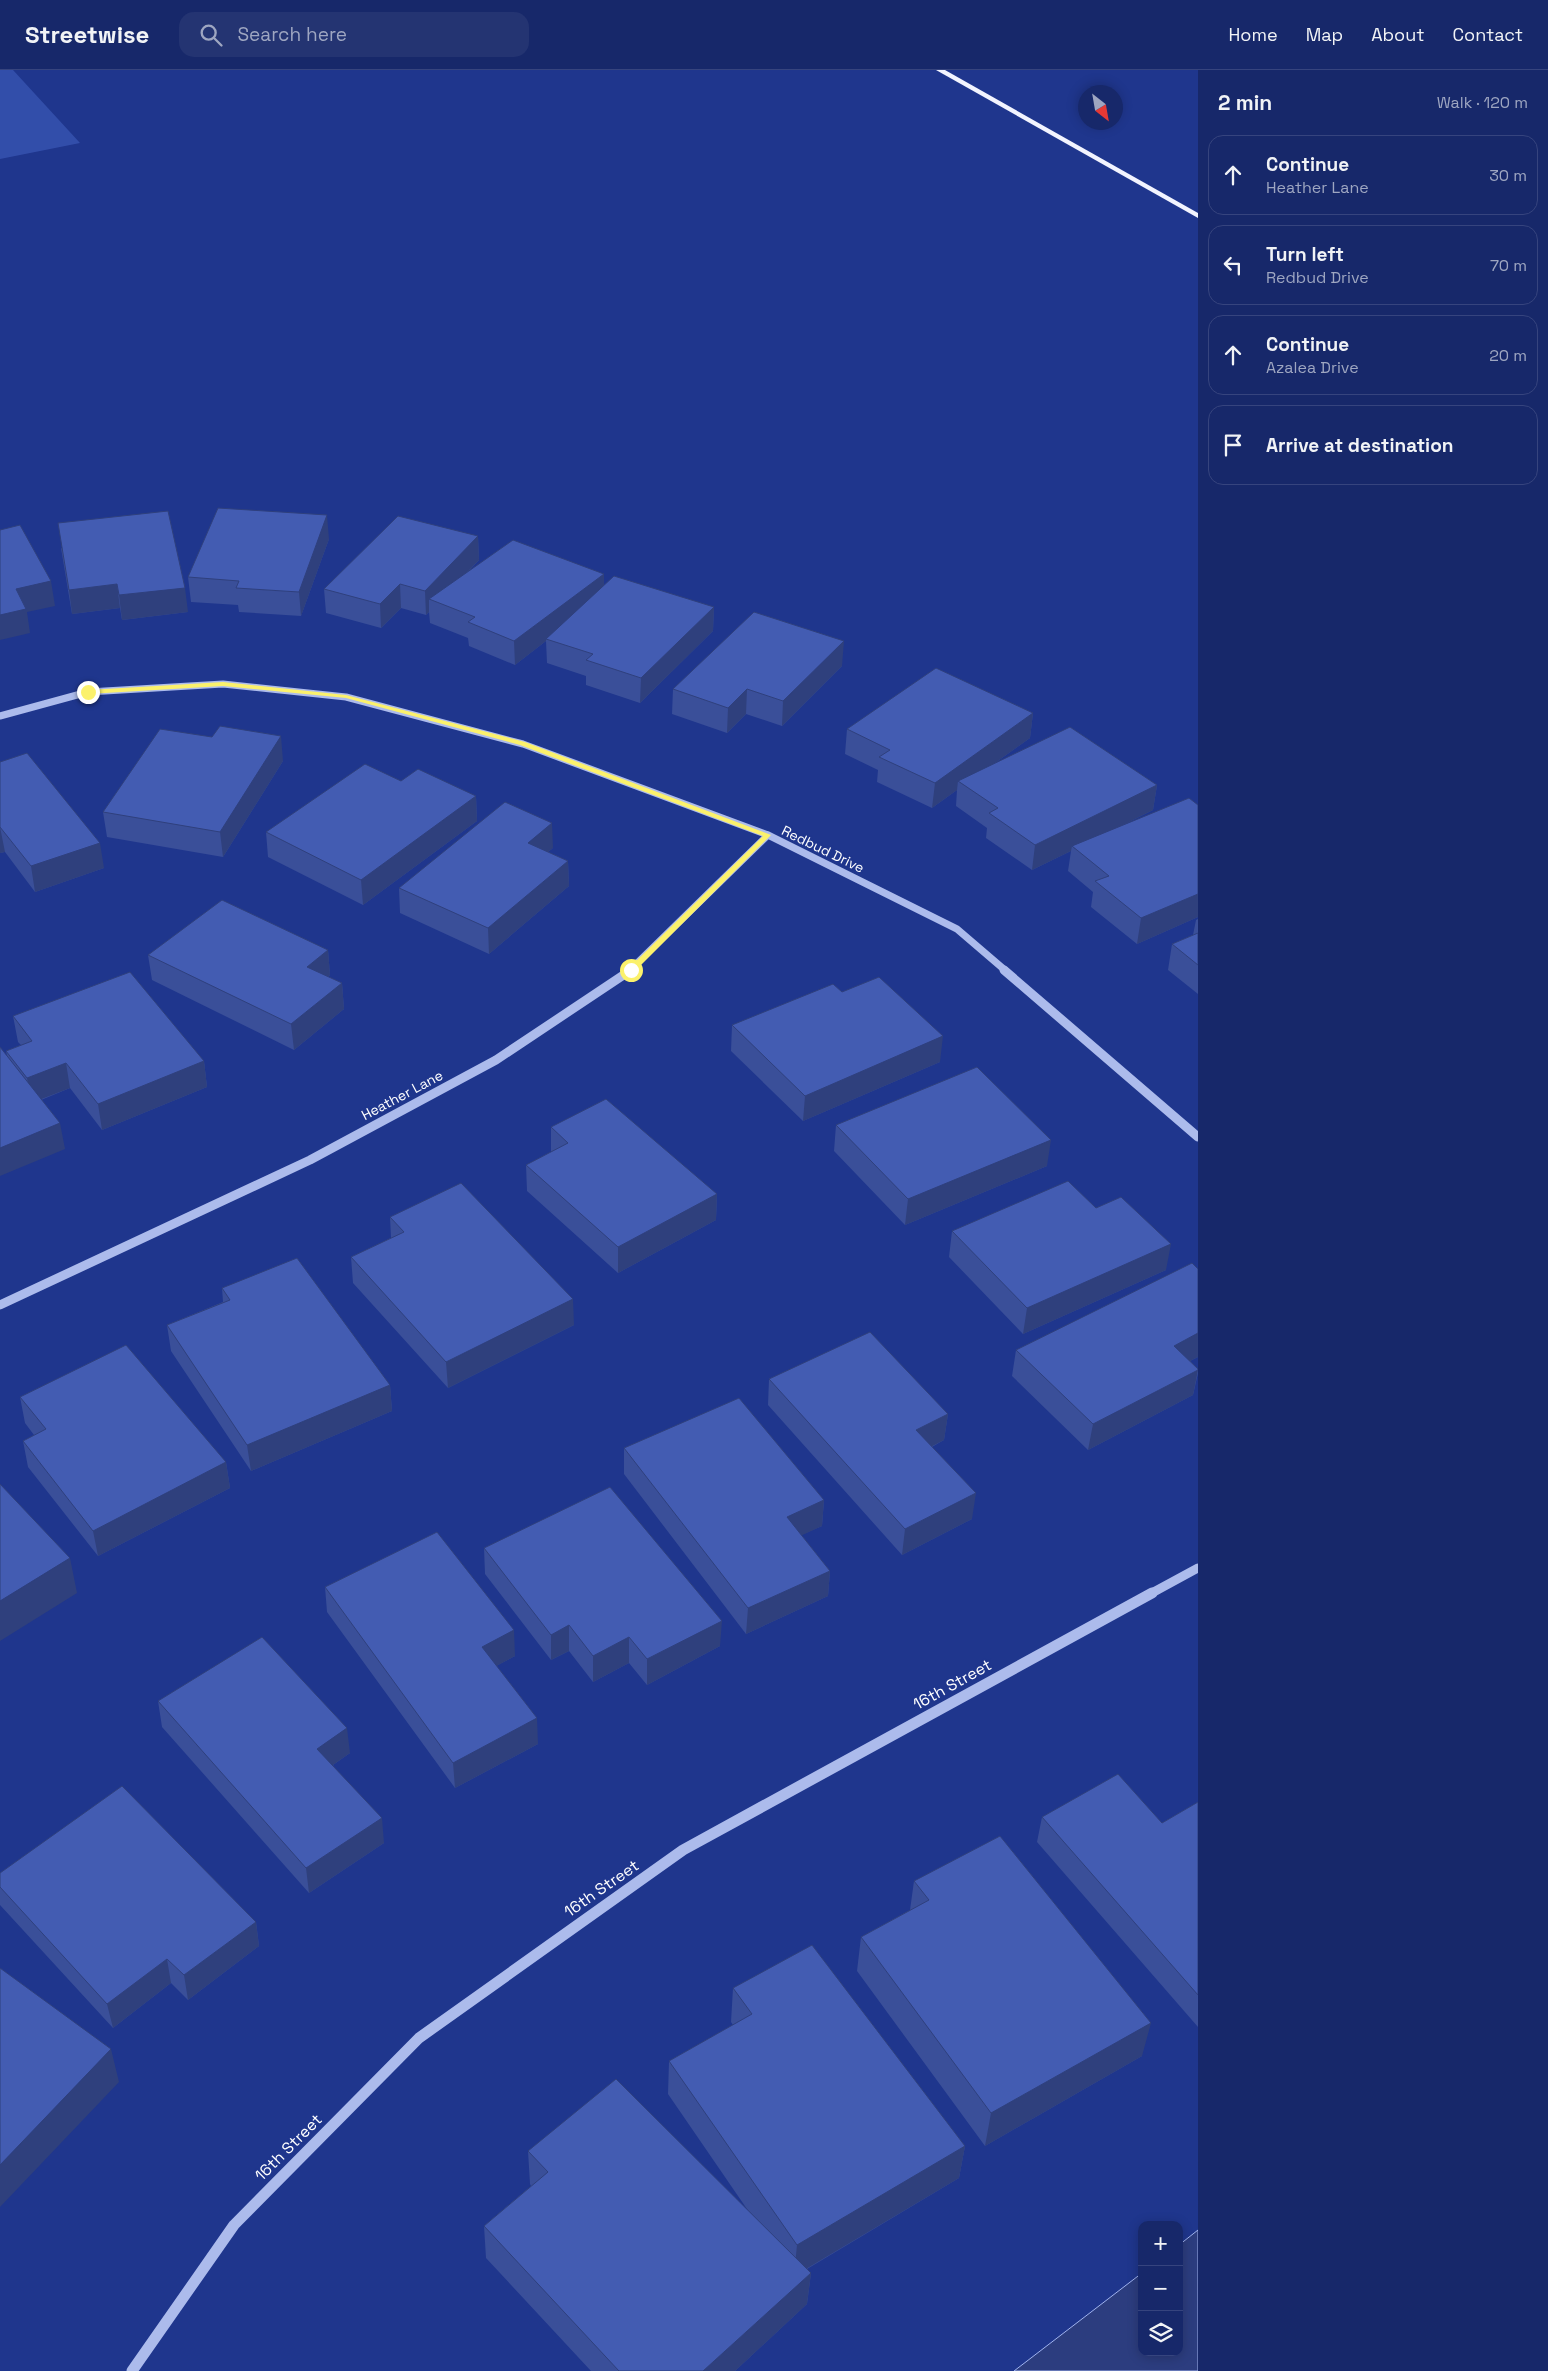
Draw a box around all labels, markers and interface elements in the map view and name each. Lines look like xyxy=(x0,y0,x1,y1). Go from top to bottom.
search box xyxy=(179,12,529,57)
text: Streetwise xyxy=(25,19,149,50)
icon: search xyxy=(197,21,225,49)
text: Search here xyxy=(237,22,347,47)
text: Home xyxy=(1229,23,1278,46)
text: Map xyxy=(1306,23,1343,46)
text: About xyxy=(1371,23,1425,46)
text: Contact xyxy=(1453,23,1523,46)
north arrow xyxy=(1078,85,1123,130)
text: 2 min xyxy=(1218,89,1272,116)
text: Walk · 120 m xyxy=(1437,92,1528,113)
text: Continue xyxy=(1266,152,1349,177)
icon: ahead xyxy=(1219,161,1247,189)
text: 30 m xyxy=(1489,165,1527,186)
text: Heather Lane xyxy=(1266,177,1369,198)
text: Turn left xyxy=(1266,242,1344,267)
icon: left xyxy=(1219,251,1247,279)
text: 70 m xyxy=(1490,255,1527,276)
text: Redbud Drive xyxy=(1266,267,1369,288)
text: Continue xyxy=(1266,332,1349,357)
icon: ahead xyxy=(1219,341,1247,369)
text: 20 m xyxy=(1489,345,1527,366)
text: Azalea Drive xyxy=(1266,357,1359,378)
icon: arrive xyxy=(1219,431,1247,459)
text: Arrive at destination xyxy=(1266,433,1454,458)
route end xyxy=(77,681,100,704)
street label: Redbud Drive xyxy=(779,821,867,877)
route start xyxy=(620,959,643,982)
street label: Heather Lane xyxy=(358,1066,446,1124)
street label: 16th Street xyxy=(909,1654,995,1715)
street label: 16th Street xyxy=(560,1855,643,1922)
street label: 16th Street xyxy=(250,2109,326,2185)
map controls xyxy=(1138,2221,1183,2356)
button: + xyxy=(1138,2221,1183,2266)
button: − xyxy=(1138,2266,1183,2311)
button: layers xyxy=(1138,2311,1183,2356)

